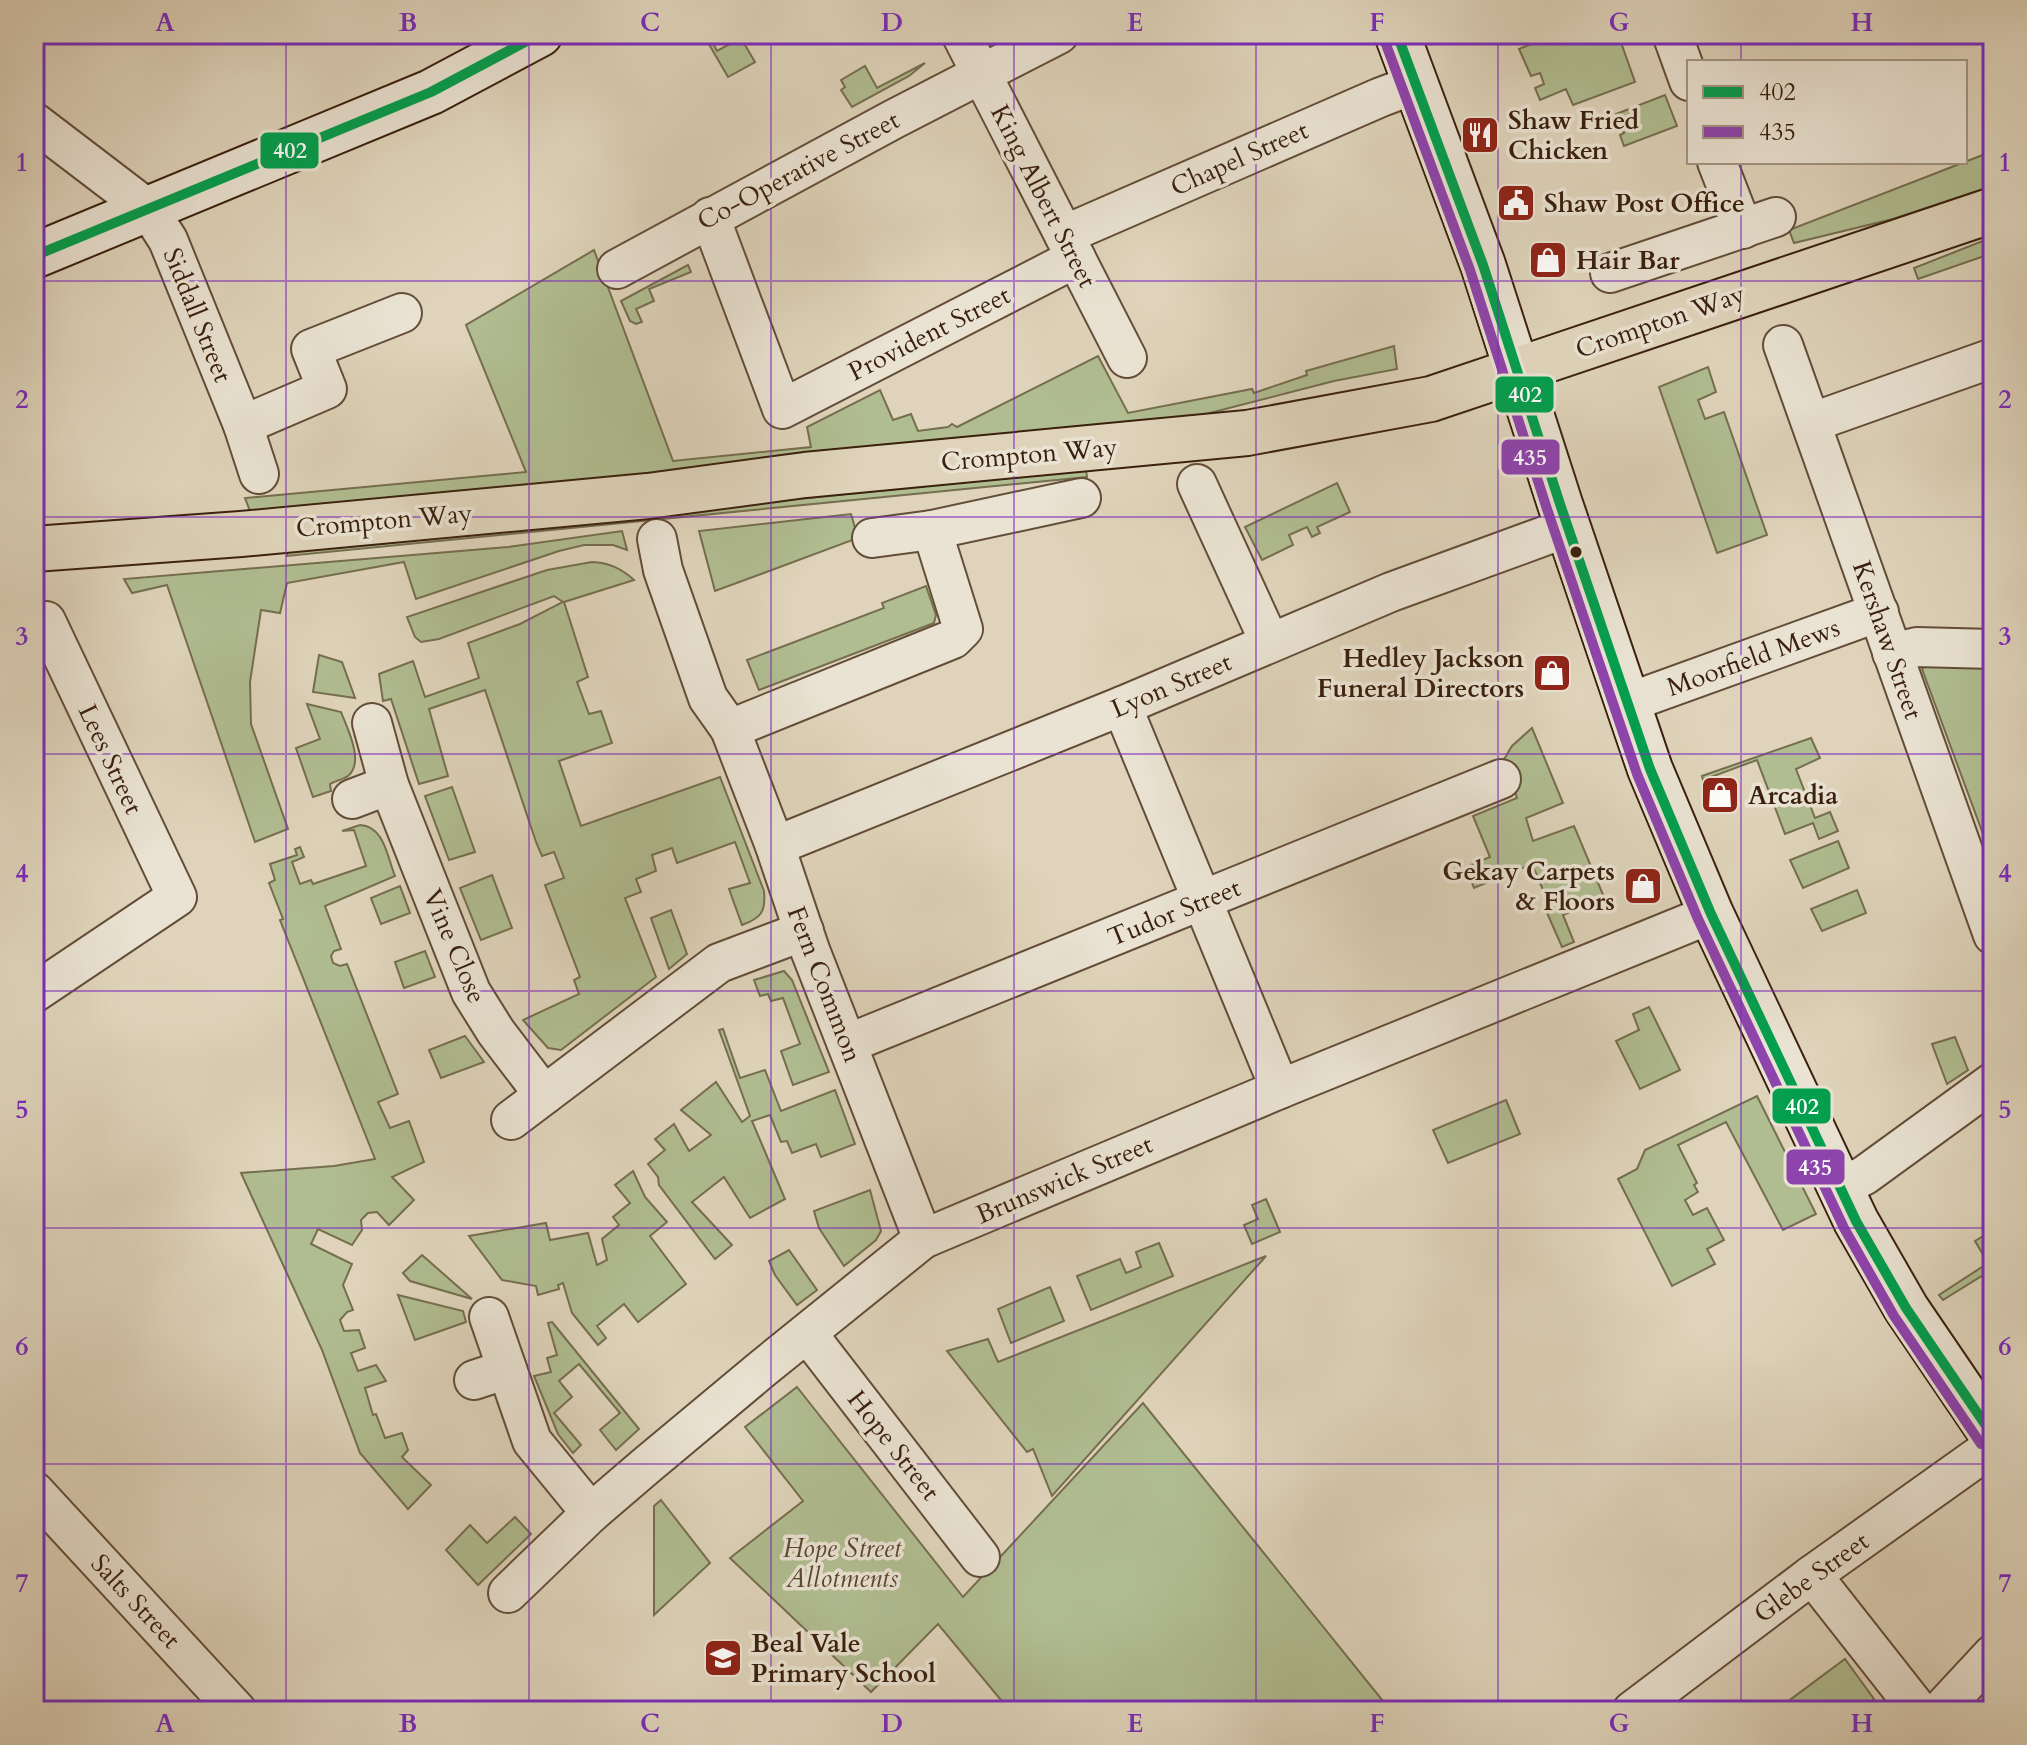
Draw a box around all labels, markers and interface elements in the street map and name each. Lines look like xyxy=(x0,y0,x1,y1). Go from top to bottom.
text: A xyxy=(155,5,175,40)
text: B xyxy=(399,5,417,40)
text: C xyxy=(640,5,660,40)
text: D xyxy=(881,5,903,40)
text: E xyxy=(1127,5,1143,40)
text: F xyxy=(1369,5,1385,40)
text: G xyxy=(1608,5,1630,40)
text: H xyxy=(1851,5,1874,40)
legend xyxy=(1687,60,1967,164)
text: 402 xyxy=(1759,76,1796,109)
street label: King Albert Street xyxy=(982,99,1105,294)
street label: Co-Operative Street xyxy=(691,102,906,239)
place label: Shaw Fried Chicken xyxy=(1508,103,1639,168)
street label: Chapel Street xyxy=(1165,113,1314,204)
restaurant icon: Shaw Fried Chicken xyxy=(1459,114,1501,156)
text: 435 xyxy=(1759,116,1796,149)
line badge: 402 xyxy=(259,131,320,170)
text: 402 xyxy=(273,136,307,166)
text: 1 xyxy=(15,145,29,180)
text: 1 xyxy=(1998,145,2012,180)
public building icon: Shaw Post Office xyxy=(1495,182,1537,224)
place label: Shaw Post Office xyxy=(1544,186,1745,221)
shop icon: Hair Bar xyxy=(1527,239,1569,281)
street label: Siddall Street xyxy=(155,243,240,388)
place label: Hair Bar xyxy=(1576,243,1680,278)
street label: Crompton Way xyxy=(1571,276,1750,367)
street label: Provident Street xyxy=(842,278,1016,389)
line badge: 402 xyxy=(1494,375,1555,414)
text: 402 xyxy=(1508,380,1542,410)
text: 2 xyxy=(15,382,29,417)
text: 2 xyxy=(1998,382,2012,417)
street label: Crompton Way xyxy=(939,429,1119,480)
line badge: 435 xyxy=(1500,438,1561,476)
text: 435 xyxy=(1513,443,1547,473)
street label: Crompton Way xyxy=(294,495,474,546)
unlabelled marker xyxy=(1568,544,1584,560)
street label: Kershaw Street xyxy=(1844,556,1931,724)
street label: Moorfield Mews xyxy=(1662,610,1845,705)
text: 3 xyxy=(15,619,29,654)
text: 3 xyxy=(1998,619,2012,654)
place label: Hedley Jackson Funeral Directors xyxy=(1317,641,1524,706)
street label: Lyon Street xyxy=(1106,644,1237,727)
shop icon: Hedley Jackson Funeral Directors xyxy=(1531,652,1573,694)
street label: Lees Street xyxy=(70,699,151,820)
shop icon: Arcadia xyxy=(1699,774,1741,816)
place label: Arcadia xyxy=(1748,778,1838,813)
place label: Gekay Carpets & Floors xyxy=(1442,854,1615,919)
text: 4 xyxy=(15,856,29,891)
text: 4 xyxy=(1998,856,2012,891)
shop icon: Gekay Carpets & Floors xyxy=(1622,865,1664,907)
street label: Tudor Street xyxy=(1103,870,1246,955)
street label: Vine Close xyxy=(415,884,494,1009)
street label: Fern Common xyxy=(779,901,870,1067)
line badge: 402 xyxy=(1771,1087,1832,1125)
text: 5 xyxy=(15,1092,29,1127)
text: 402 xyxy=(1785,1092,1819,1122)
text: 5 xyxy=(1998,1092,2012,1127)
street label: Brunswick Street xyxy=(971,1127,1158,1232)
line badge: 435 xyxy=(1785,1148,1846,1186)
text: 435 xyxy=(1798,1153,1832,1183)
text: 6 xyxy=(15,1329,29,1364)
text: 6 xyxy=(1998,1329,2012,1364)
street label: Hope Street xyxy=(839,1383,948,1508)
street label: Glebe Street xyxy=(1747,1524,1876,1631)
park label: Hope Street Allotments xyxy=(783,1531,902,1596)
street label: Salts Street xyxy=(83,1547,188,1656)
text: 7 xyxy=(15,1566,29,1601)
text: 7 xyxy=(1998,1566,2012,1601)
place label: Beal Vale Primary School xyxy=(751,1626,936,1691)
school or university icon: Beal Vale Primary School xyxy=(702,1637,744,1679)
text: A xyxy=(155,1706,175,1741)
text: B xyxy=(399,1706,417,1741)
text: C xyxy=(640,1706,660,1741)
text: D xyxy=(881,1706,903,1741)
text: E xyxy=(1127,1706,1143,1741)
text: F xyxy=(1369,1706,1385,1741)
text: G xyxy=(1608,1706,1630,1741)
text: H xyxy=(1851,1706,1874,1741)

